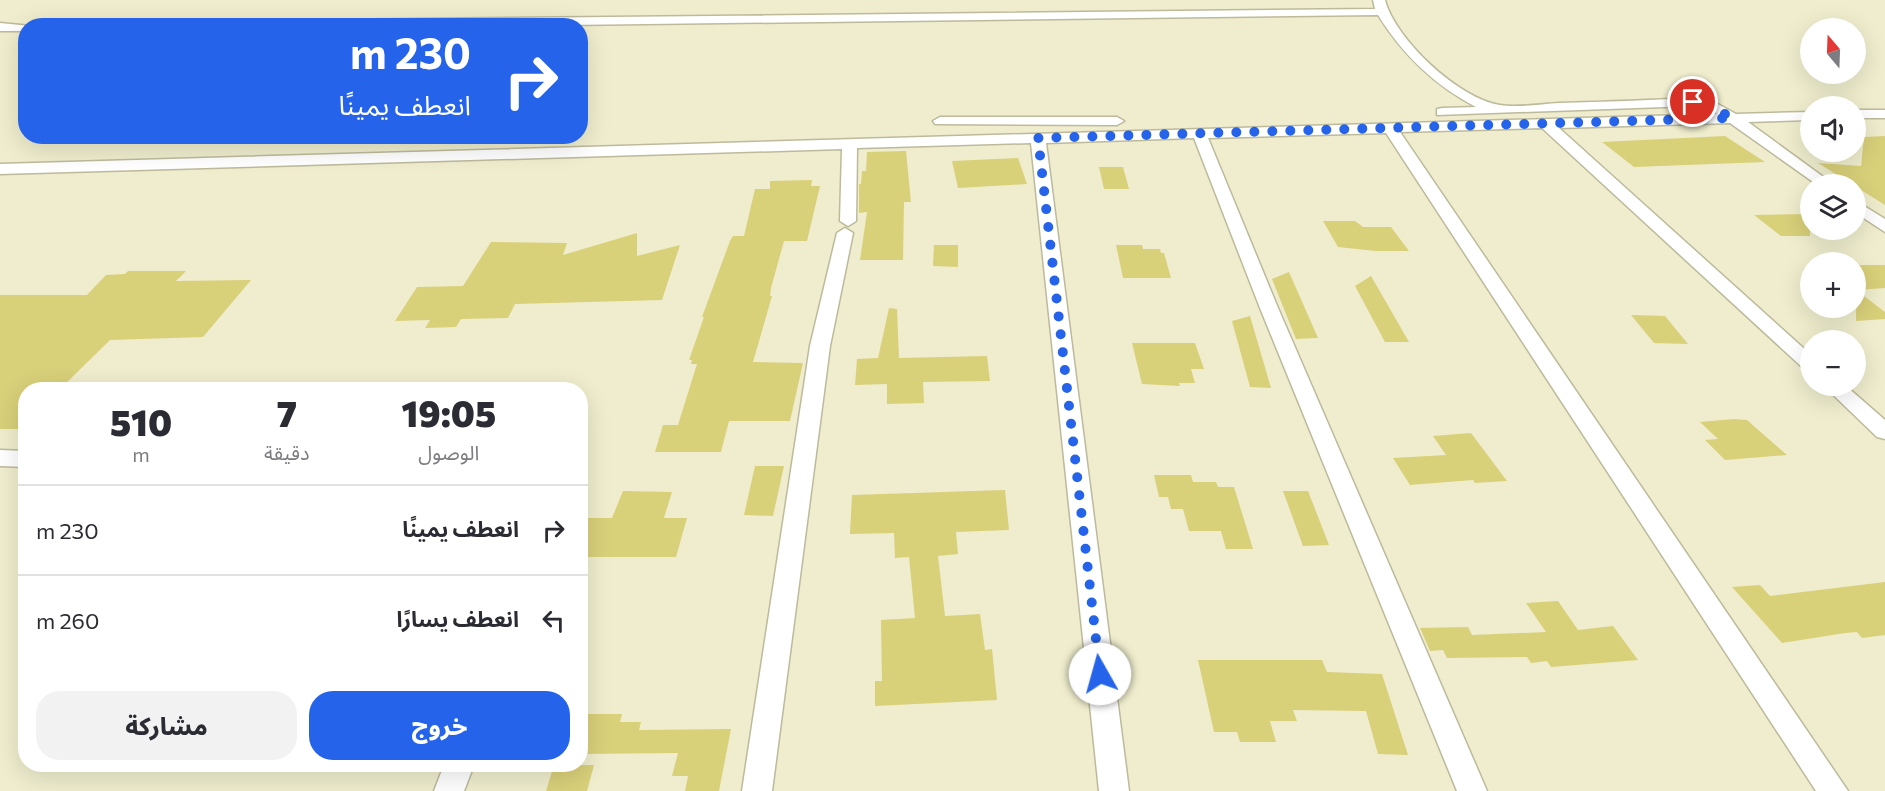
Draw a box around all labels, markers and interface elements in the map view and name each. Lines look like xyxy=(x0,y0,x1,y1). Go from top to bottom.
north arrow xyxy=(1800,18,1866,84)
map controls xyxy=(1800,18,1866,396)
text: 230 m xyxy=(350,26,471,78)
icon: right xyxy=(492,42,570,120)
pin xyxy=(1667,76,1718,127)
icon: arrive xyxy=(1676,85,1709,118)
text: انعطف يمينًا xyxy=(338,88,471,121)
button: sound xyxy=(1800,96,1866,162)
button: layers xyxy=(1800,174,1866,240)
button: + xyxy=(1800,252,1866,318)
button: − xyxy=(1800,330,1866,396)
text: 7 xyxy=(277,390,297,434)
text: 19:05 xyxy=(401,390,496,434)
text: 510 xyxy=(110,399,172,443)
text: دقيقة xyxy=(264,440,310,464)
text: الوصول xyxy=(418,440,479,464)
text: m xyxy=(132,442,150,466)
icon: right xyxy=(537,514,570,547)
text: انعطف يمينًا xyxy=(402,515,519,542)
text: 230 m xyxy=(36,517,99,544)
icon: left xyxy=(537,604,570,637)
text: انعطف يسارًا xyxy=(397,605,519,632)
text: 260 m xyxy=(36,607,99,634)
position arrow xyxy=(1068,642,1132,706)
button: مشاركة xyxy=(36,691,297,760)
button: خروج xyxy=(309,691,570,760)

